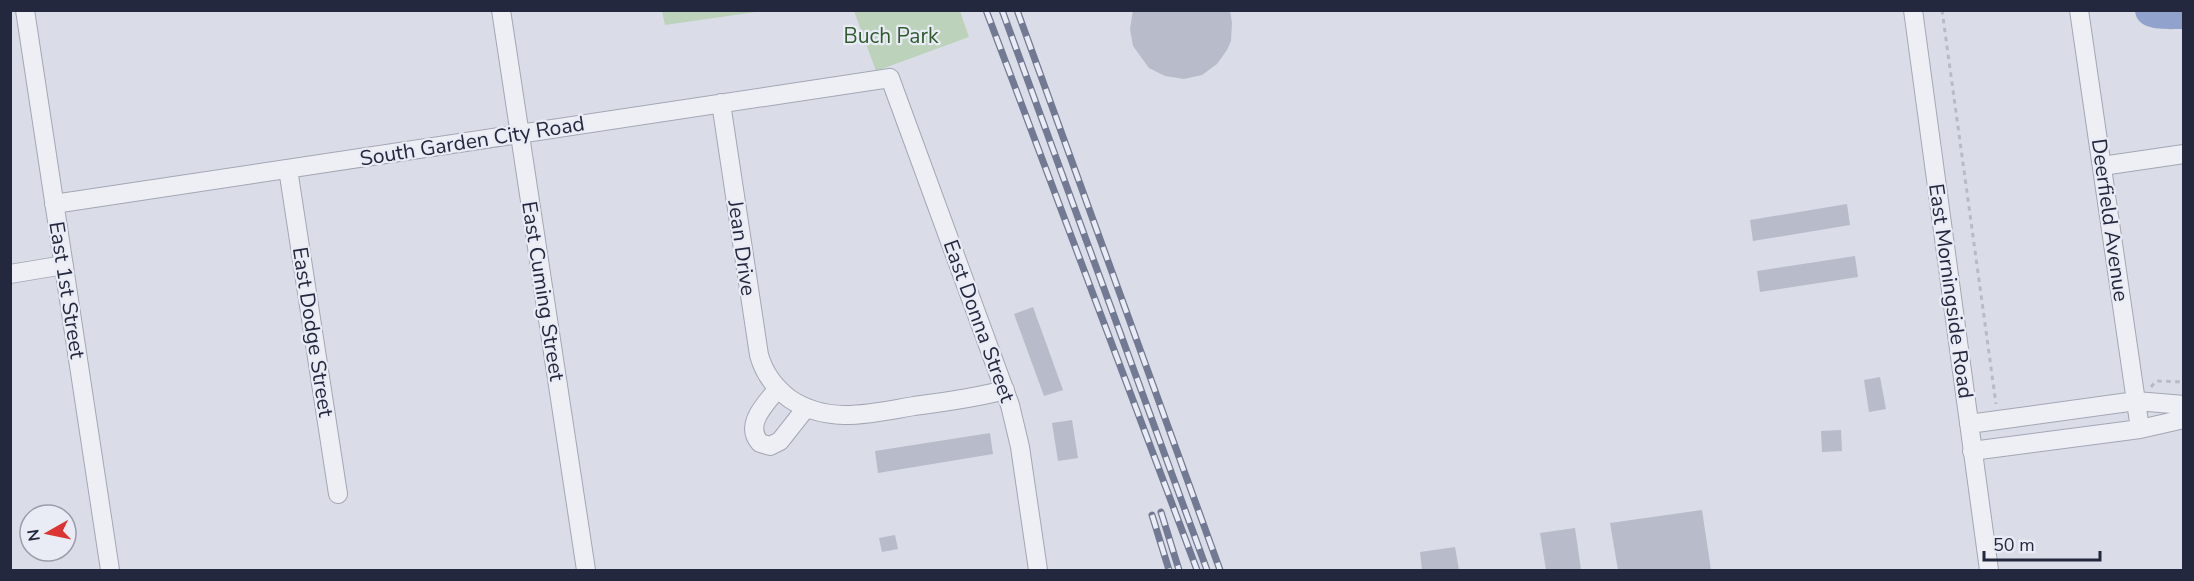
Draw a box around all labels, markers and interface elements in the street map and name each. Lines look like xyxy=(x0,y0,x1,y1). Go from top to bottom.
park label: Buch Park xyxy=(844,22,939,50)
street label: South Garden City Road xyxy=(358,109,586,173)
street label: Deerfield Avenue xyxy=(2085,137,2135,303)
street label: East Morningside Road xyxy=(1922,182,1980,400)
street label: Jean Drive xyxy=(721,197,763,298)
street label: East Cuming Street xyxy=(515,199,571,383)
street label: East 1st Street xyxy=(42,219,92,361)
street label: East Donna Street xyxy=(937,236,1022,407)
street label: East Dodge Street xyxy=(286,245,340,420)
north arrow xyxy=(18,503,78,563)
scale bar xyxy=(1984,524,2100,562)
text: N xyxy=(22,528,46,543)
text: 50 m xyxy=(1993,533,2035,557)

